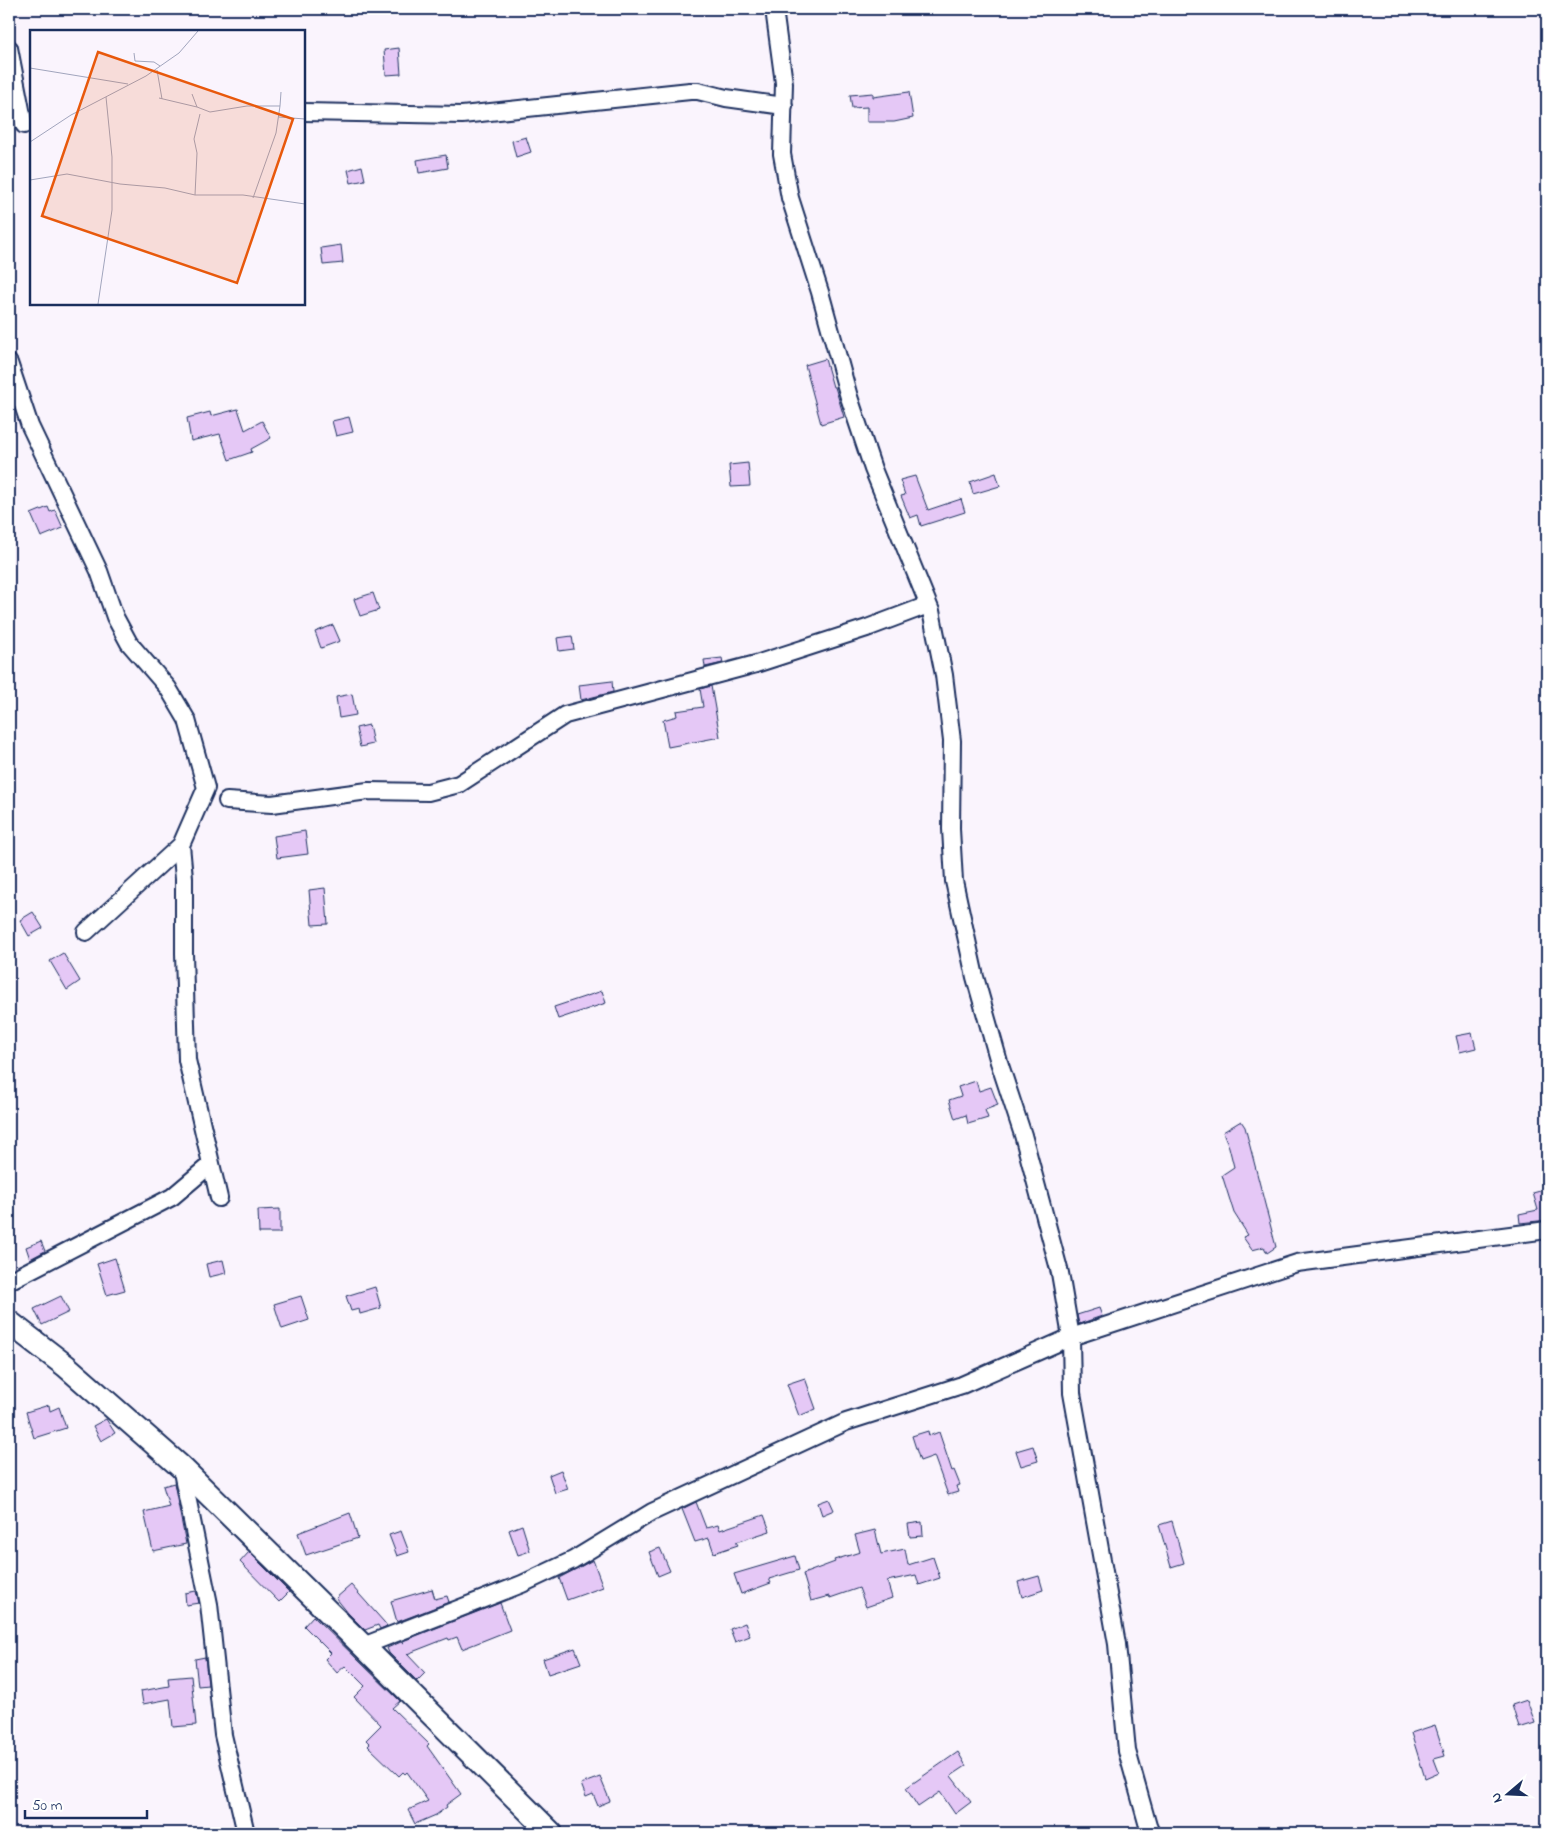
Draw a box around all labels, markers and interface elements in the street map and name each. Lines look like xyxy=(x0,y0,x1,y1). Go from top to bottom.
inset map xyxy=(30,30,305,305)
north arrow xyxy=(1484,1770,1534,1820)
scale bar xyxy=(25,1787,148,1819)
text: N xyxy=(1486,1790,1509,1806)
text: 50 m xyxy=(32,1795,63,1817)

